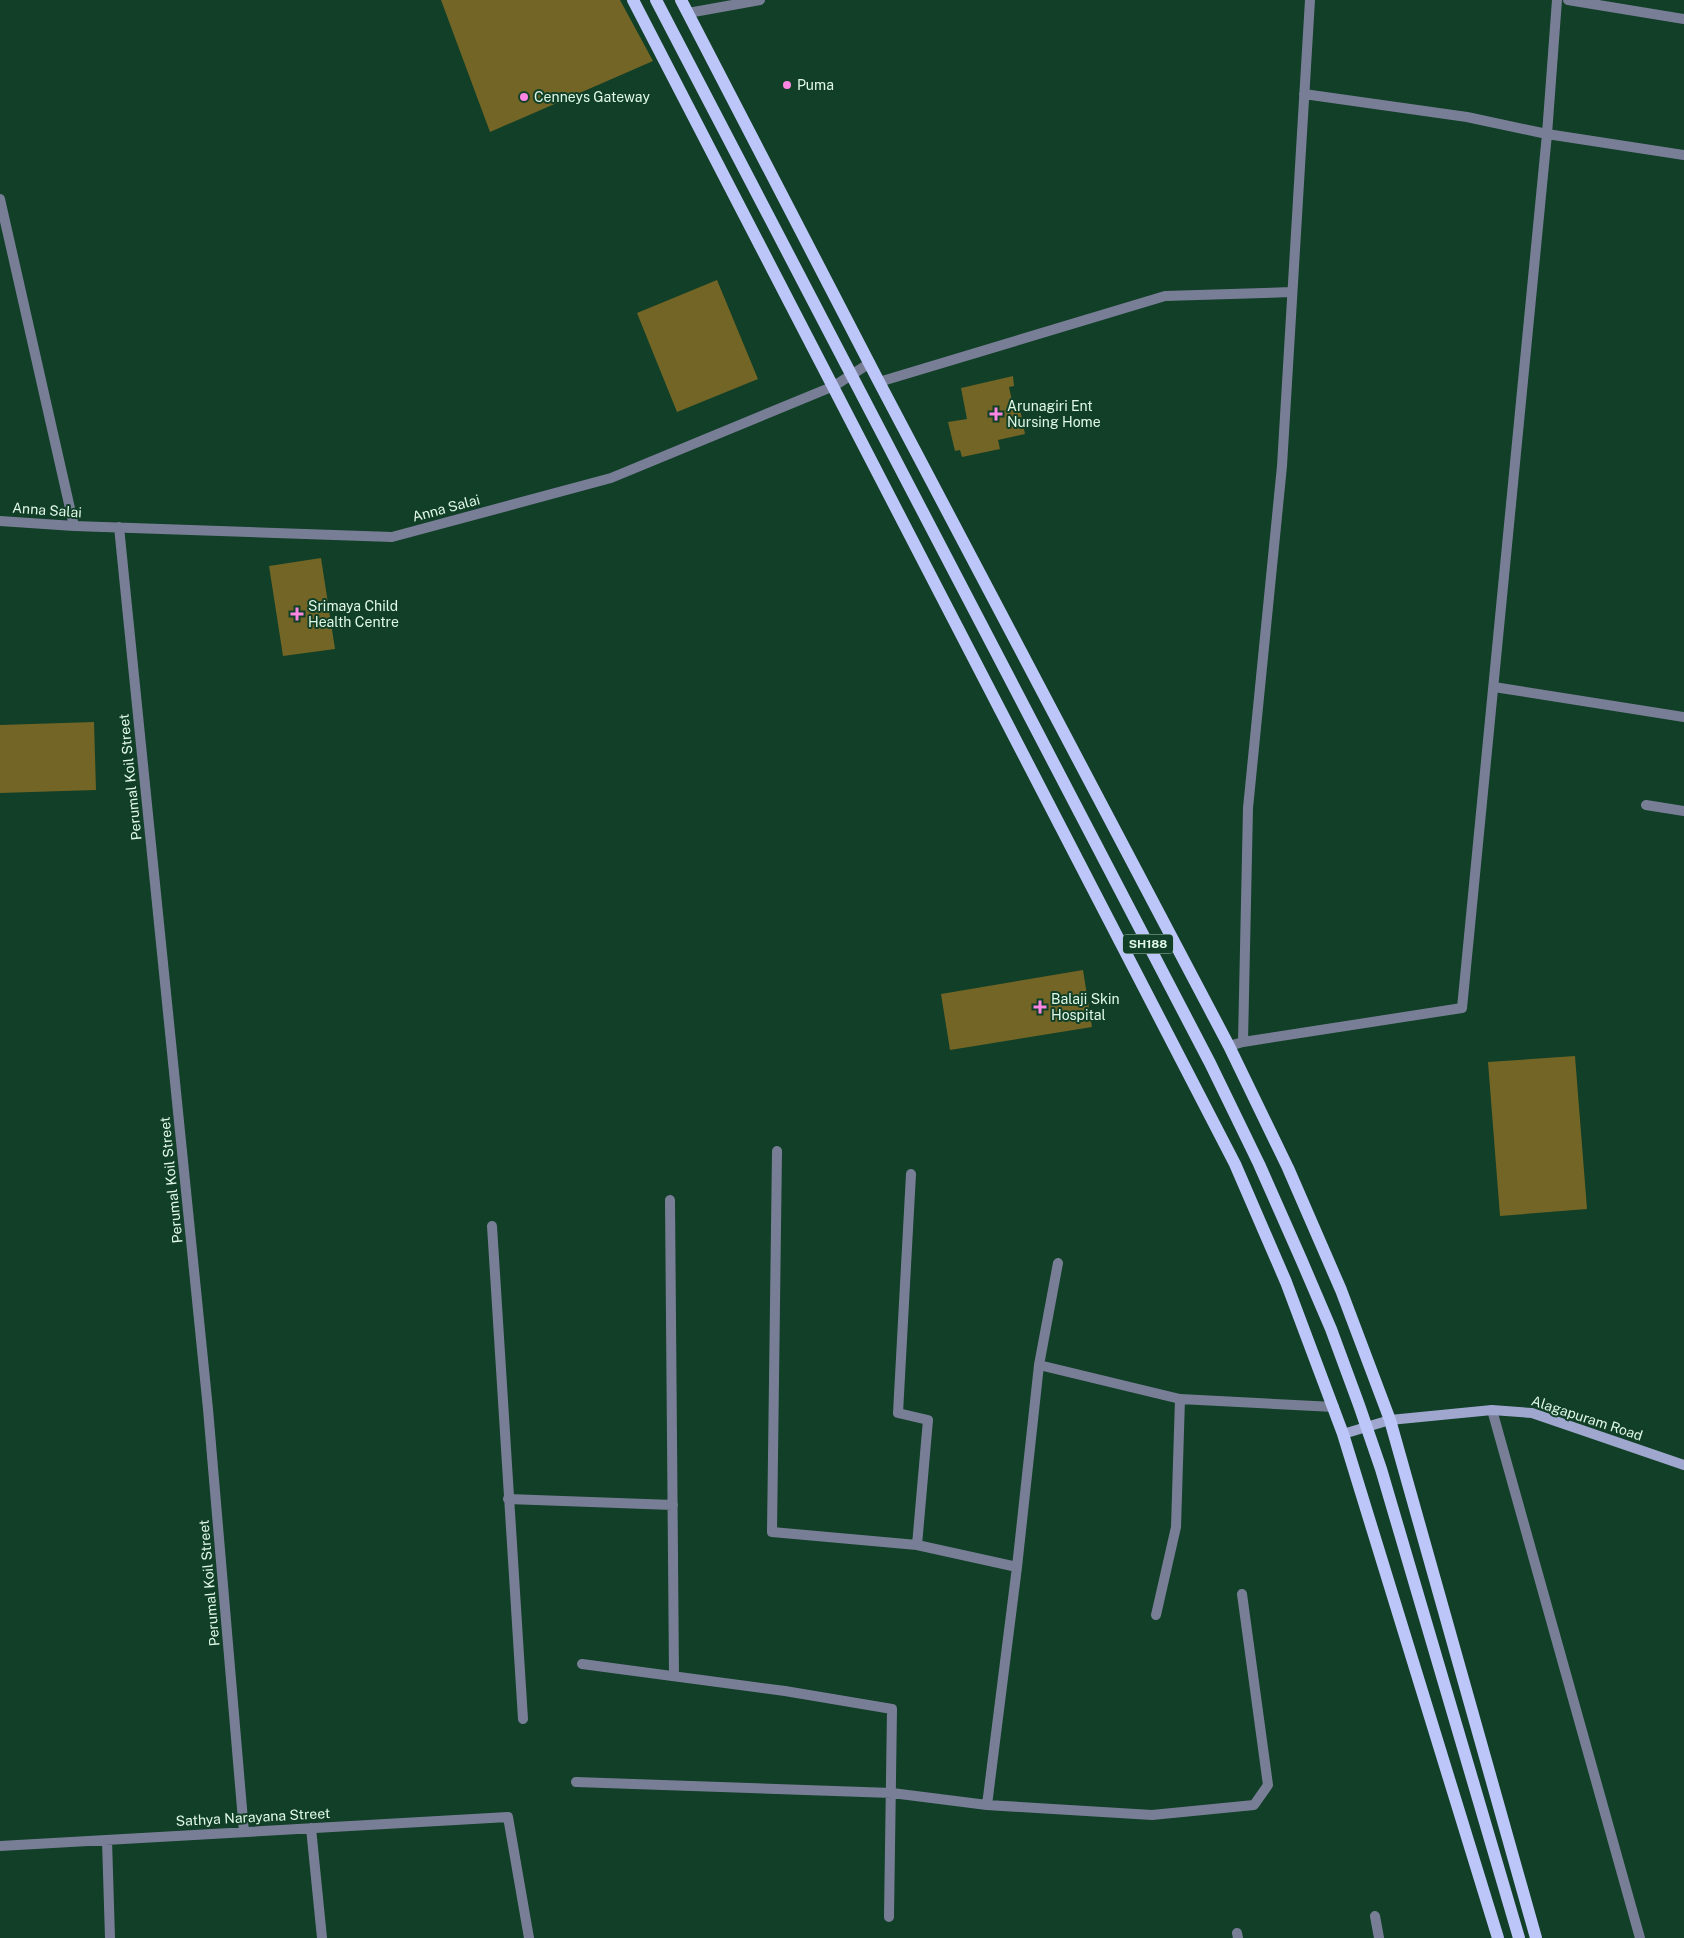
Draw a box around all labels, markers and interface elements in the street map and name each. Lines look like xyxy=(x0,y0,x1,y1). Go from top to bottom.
place label: Puma xyxy=(797,77,834,93)
marker: Puma xyxy=(781,79,793,91)
place label: Cenneys Gateway xyxy=(534,89,650,105)
marker: Cenneys Gateway xyxy=(518,91,530,103)
place label: Arunagiri Ent Nursing Home xyxy=(1007,398,1101,430)
marker: Arunagiri Ent Nursing Home xyxy=(989,407,1003,421)
street label: Anna Salai xyxy=(410,491,482,525)
street label: Anna Salai xyxy=(12,500,82,520)
place label: Srimaya Child Health Centre xyxy=(308,598,399,630)
marker: Srimaya Child Health Centre xyxy=(290,607,304,621)
street label: Perumal Koil Street xyxy=(115,713,145,841)
road number: SH188 xyxy=(1123,934,1173,954)
place label: Balaji Skin Hospital xyxy=(1051,991,1120,1023)
marker: Balaji Skin Hospital xyxy=(1033,1000,1047,1014)
street label: Perumal Koil Street xyxy=(156,1116,186,1244)
street label: Alagapuram Road xyxy=(1529,1392,1645,1444)
street label: Perumal Koil Street xyxy=(195,1519,223,1647)
street label: Sathya Narayana Street xyxy=(175,1805,331,1829)

